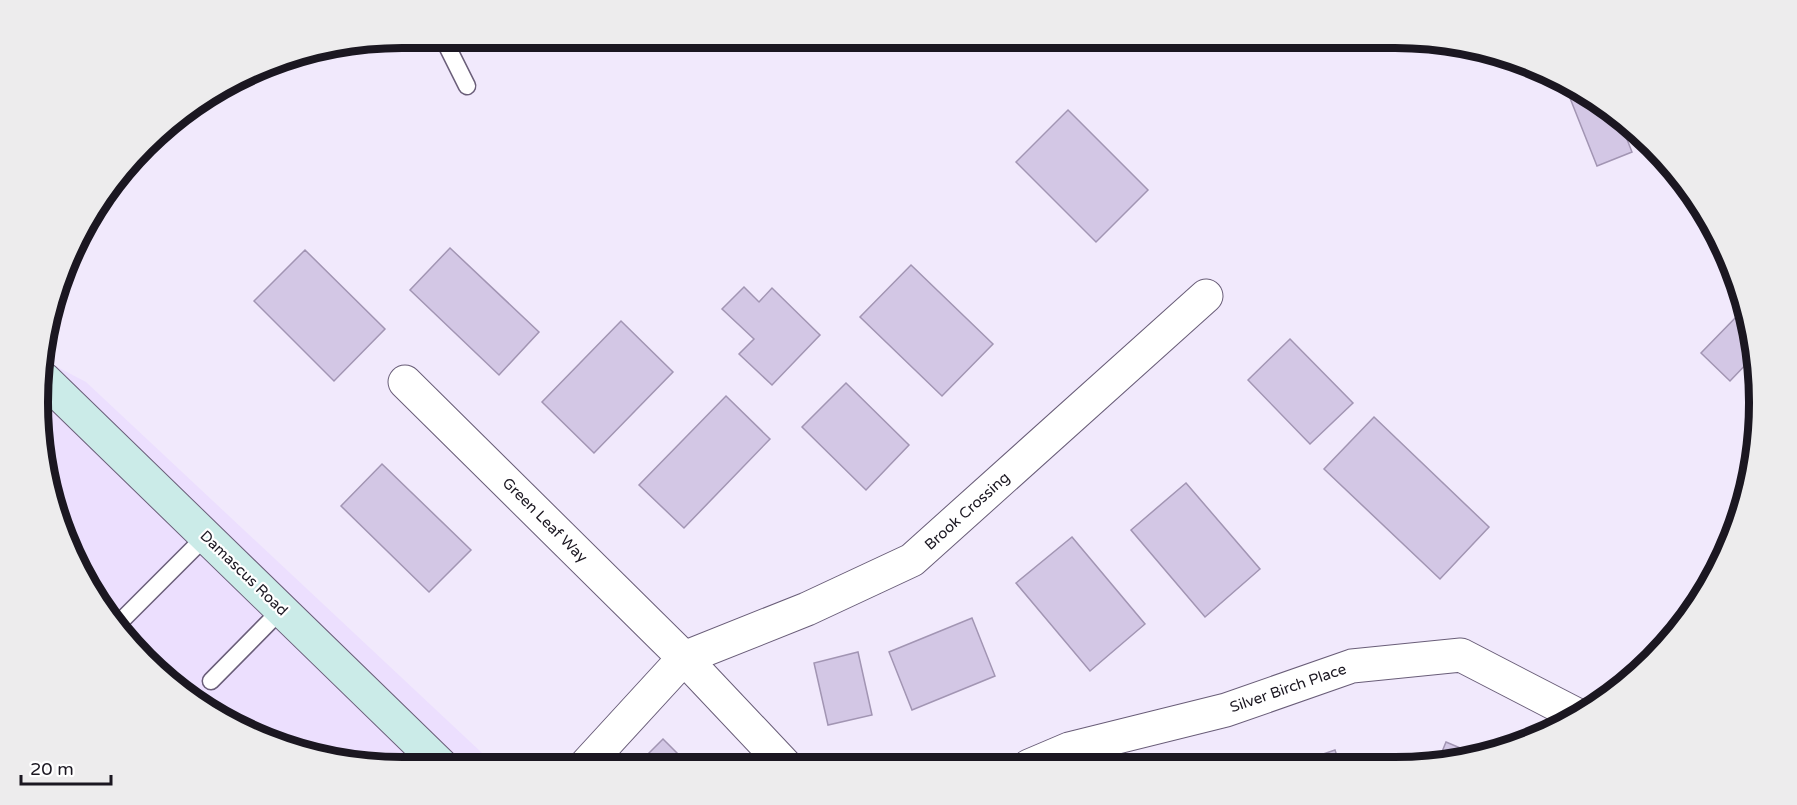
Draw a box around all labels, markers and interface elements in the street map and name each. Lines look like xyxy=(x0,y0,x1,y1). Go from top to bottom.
street label: Brook Crossing xyxy=(921,468,1013,554)
street label: Green Leaf Way xyxy=(499,474,591,566)
street label: Damascus Road xyxy=(196,527,292,619)
street label: Silver Birch Place xyxy=(1228,660,1348,716)
scale bar xyxy=(21,748,111,786)
text: 20 m xyxy=(30,758,74,780)

